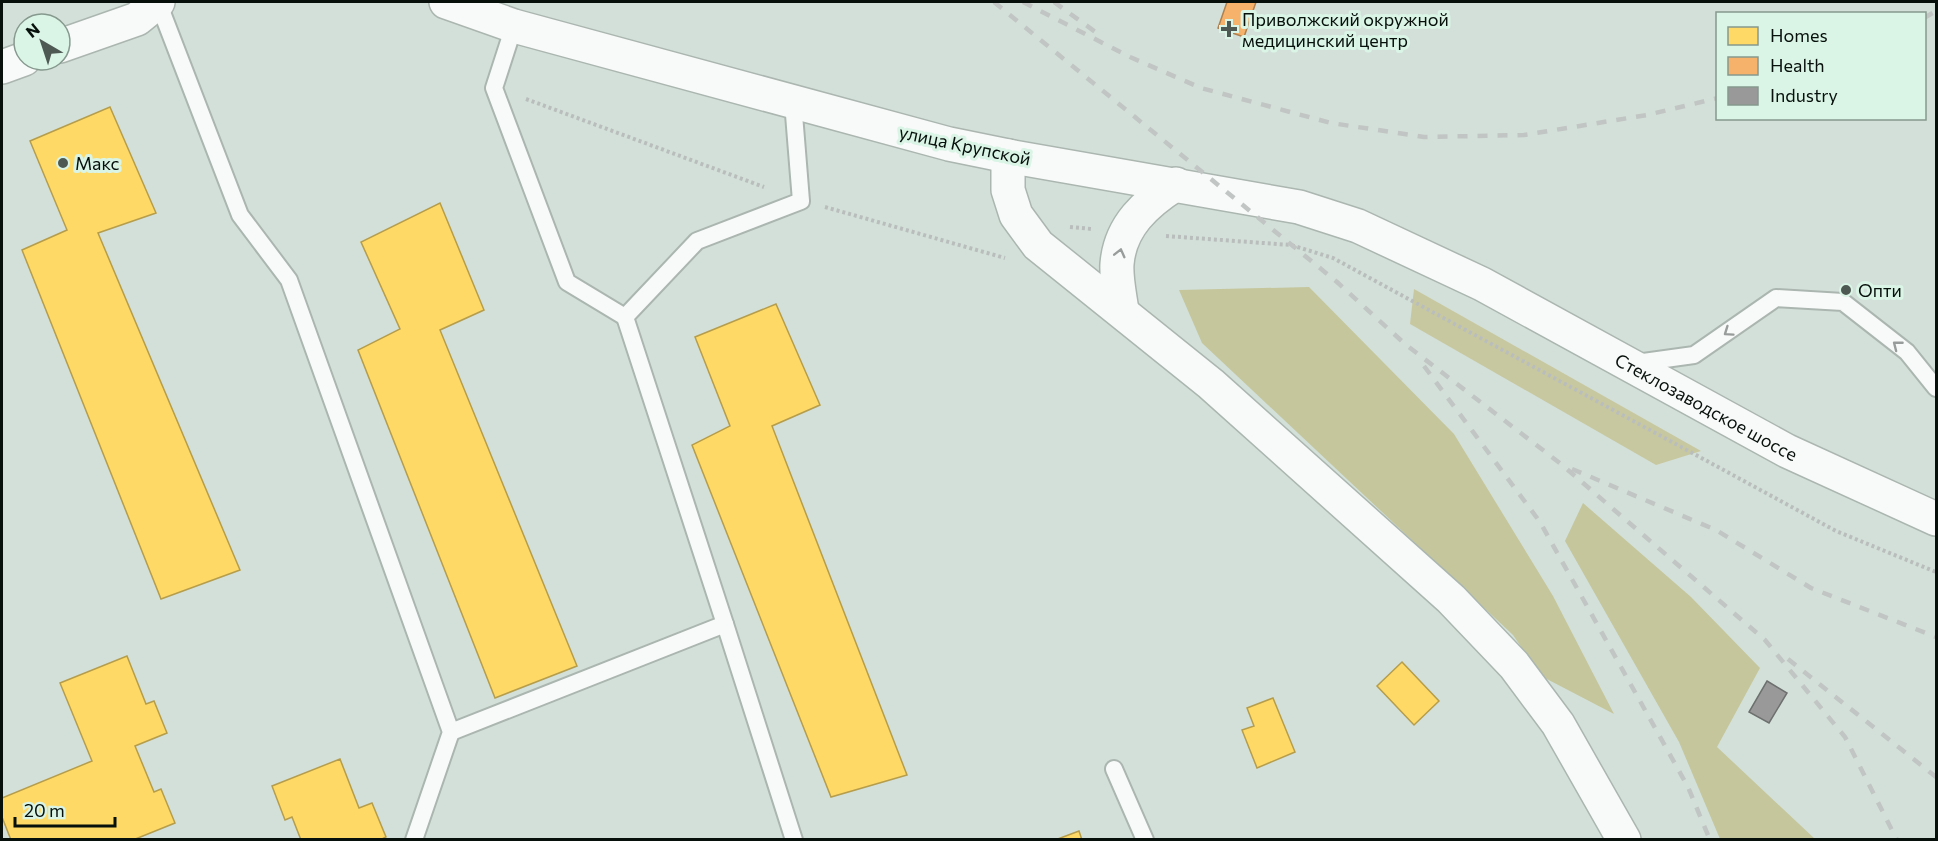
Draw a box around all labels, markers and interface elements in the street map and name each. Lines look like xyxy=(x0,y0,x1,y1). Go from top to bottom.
place label: Приволжский окружной медицинский центр xyxy=(1242,8,1449,51)
north arrow xyxy=(12,12,72,72)
legend xyxy=(1716,12,1926,120)
text: N xyxy=(22,19,43,41)
marker: Приволжский окружной медицинский центр xyxy=(1220,20,1238,38)
text: Homes xyxy=(1770,24,1828,46)
text: Health xyxy=(1770,54,1825,76)
text: Industry xyxy=(1770,84,1838,106)
street label: улица Крупской xyxy=(897,120,1033,170)
place label: Макс xyxy=(75,152,120,174)
marker: Макс xyxy=(56,156,70,170)
one-way arrow xyxy=(1112,248,1125,258)
place label: Опти xyxy=(1858,279,1902,301)
marker: Опти xyxy=(1839,283,1853,297)
one-way arrow xyxy=(1723,325,1734,336)
one-way arrow xyxy=(1893,342,1904,353)
street label: Стеклозаводское шоссе xyxy=(1611,348,1801,465)
scale bar xyxy=(15,790,116,828)
text: 20 m xyxy=(24,799,65,821)

